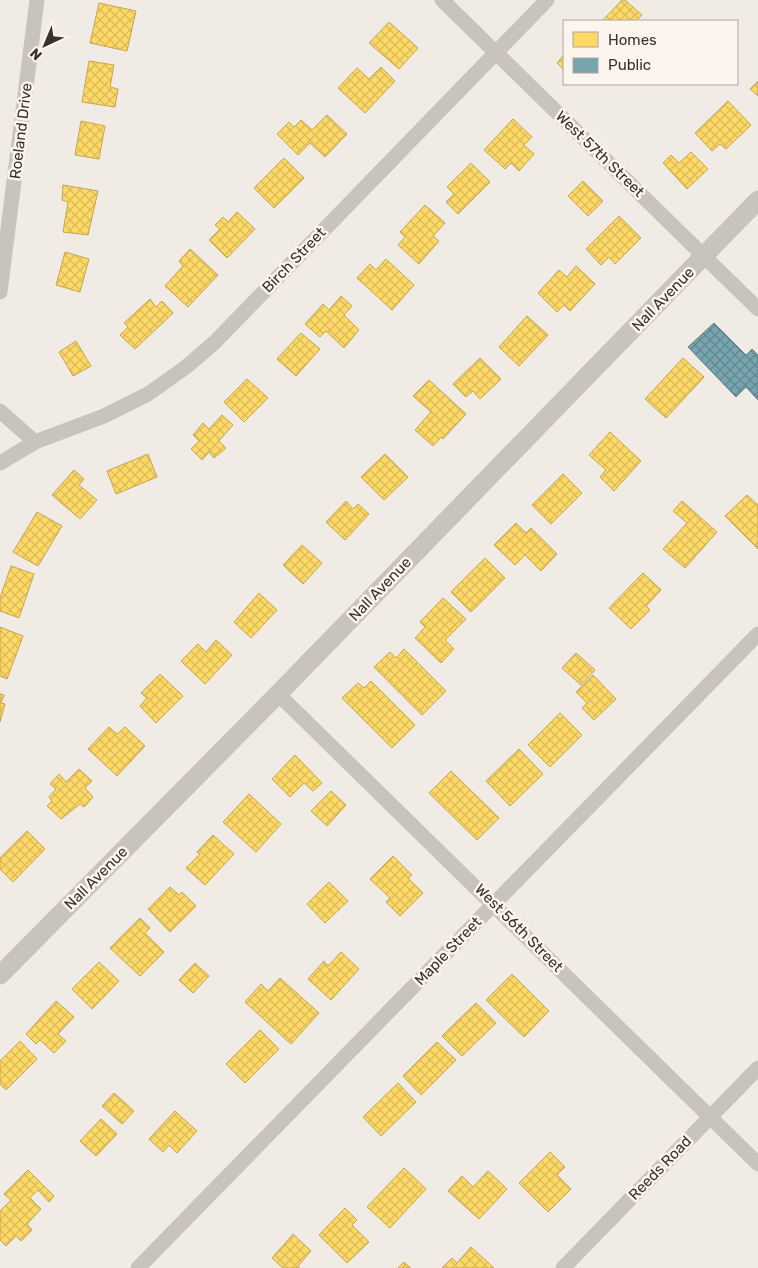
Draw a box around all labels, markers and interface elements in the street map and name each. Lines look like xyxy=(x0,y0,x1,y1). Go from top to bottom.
north arrow xyxy=(20,20,70,70)
legend xyxy=(563,20,738,85)
text: Homes xyxy=(608,31,657,49)
text: N xyxy=(27,44,46,64)
text: Public xyxy=(608,56,651,74)
street label: Roeland Drive xyxy=(6,82,36,180)
street label: West 57th Street xyxy=(552,107,648,201)
street label: Birch Street xyxy=(258,224,330,296)
street label: Nall Avenue xyxy=(628,263,698,335)
street label: Nall Avenue xyxy=(345,553,415,625)
street label: Nall Avenue xyxy=(61,843,131,913)
street label: West 56th Street xyxy=(471,880,567,976)
street label: Maple Street xyxy=(411,913,485,989)
street label: Reeds Road xyxy=(625,1132,695,1204)

